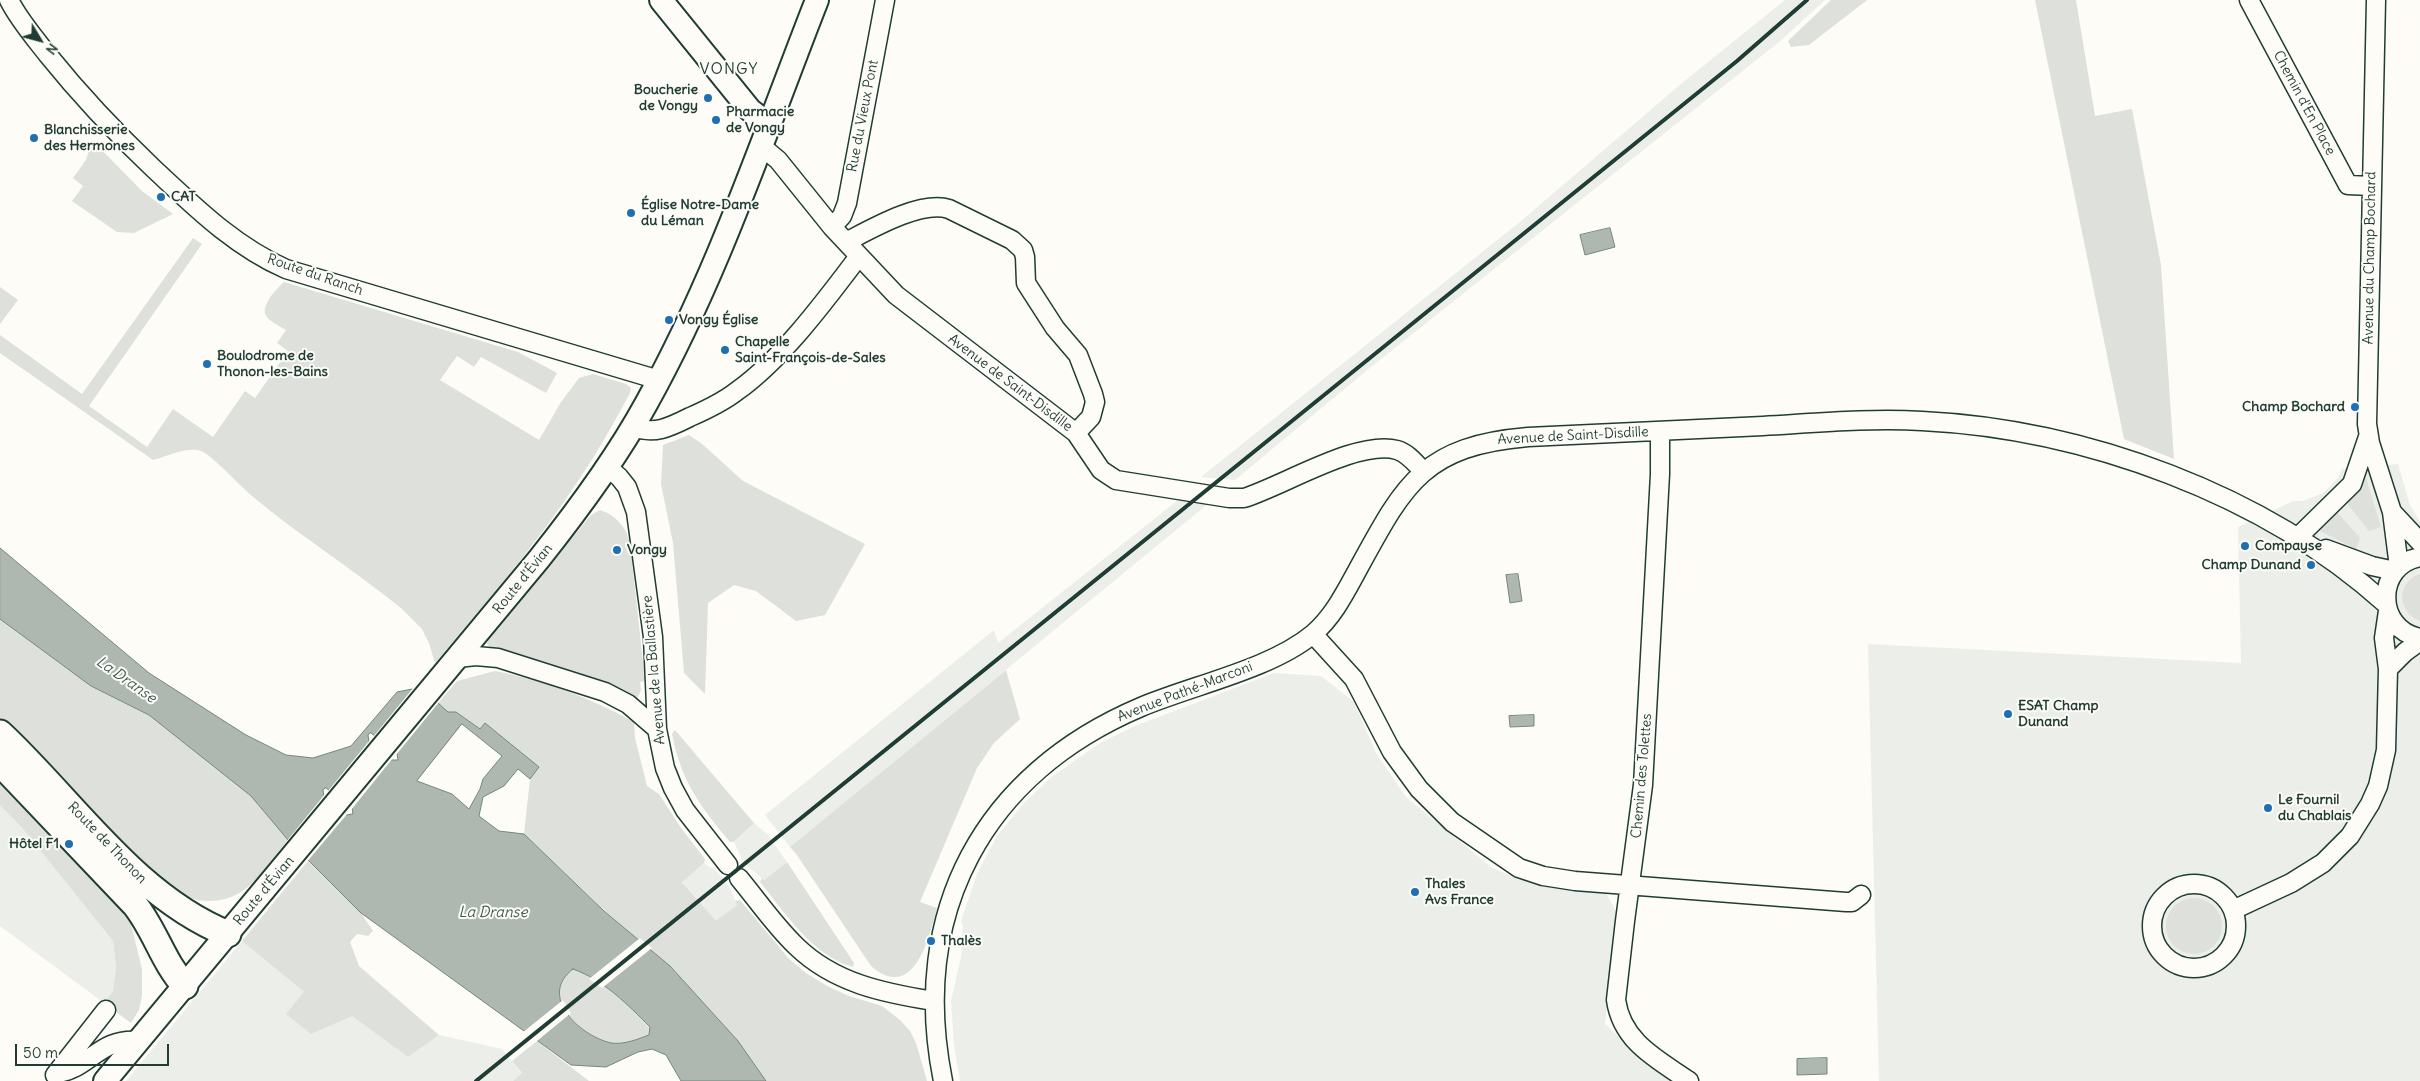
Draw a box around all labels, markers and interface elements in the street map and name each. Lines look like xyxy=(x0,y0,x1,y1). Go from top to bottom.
north arrow xyxy=(15,15,65,65)
text: N xyxy=(42,40,62,58)
street label: Chemin d'En Place xyxy=(2269,48,2339,158)
street label: Rue du Vieux Pont xyxy=(844,58,882,174)
district label: VONGY xyxy=(699,59,759,79)
place label: Boucherie de Vongy xyxy=(634,82,698,114)
marker: Boucherie de Vongy xyxy=(702,92,714,104)
place label: Pharmacie de Vongy xyxy=(726,104,794,136)
marker: Pharmacie de Vongy xyxy=(710,114,722,126)
place label: Blanchisserie des Hermones xyxy=(44,122,135,154)
marker: Blanchisserie des Hermones xyxy=(28,132,40,144)
street label: Avenue du Champ Bochard xyxy=(2360,171,2380,345)
place label: CAT xyxy=(171,189,196,205)
marker: CAT xyxy=(155,191,167,203)
place label: Église Notre-Dame du Léman xyxy=(641,197,759,230)
marker: Église Notre-Dame du Léman xyxy=(625,207,637,219)
street label: Route du Ranch xyxy=(265,251,365,299)
place label: Vongy Église xyxy=(679,312,758,328)
marker: Vongy Église xyxy=(663,314,675,326)
street label: Avenue de Saint-Disdille xyxy=(945,331,1075,435)
place label: Chapelle Saint-François-de-Sales xyxy=(735,334,886,367)
marker: Chapelle Saint-François-de-Sales xyxy=(719,344,731,356)
place label: Boulodrome de Thonon-les-Bains xyxy=(217,348,328,381)
marker: Boulodrome de Thonon-les-Bains xyxy=(201,358,213,370)
place label: Champ Bochard xyxy=(2242,399,2345,415)
marker: Champ Bochard xyxy=(2349,401,2361,413)
street label: Avenue de Saint-Disdille xyxy=(1497,424,1649,448)
place label: Compayse xyxy=(2255,538,2322,554)
marker: Compayse xyxy=(2239,540,2251,552)
street label: Route d'Évian xyxy=(490,541,556,617)
place label: Vongy xyxy=(627,542,667,558)
marker: Vongy xyxy=(611,544,623,556)
place label: Champ Dunand xyxy=(2202,557,2301,573)
marker: Champ Dunand xyxy=(2305,559,2317,571)
street label: Avenue de la Ballastière xyxy=(639,595,669,745)
water label: La Dranse xyxy=(93,653,159,707)
street label: Avenue Pathé-Marconi xyxy=(1115,658,1255,726)
place label: ESAT Champ Dunand xyxy=(2018,698,2098,730)
marker: ESAT Champ Dunand xyxy=(2002,708,2014,720)
street label: Chemin des Tolettes xyxy=(1628,713,1656,839)
place label: Le Fournil du Chablais xyxy=(2278,792,2351,824)
street label: Route de Thonon xyxy=(64,799,150,887)
marker: Le Fournil du Chablais xyxy=(2262,802,2274,814)
place label: Hôtel F1 xyxy=(9,836,59,852)
marker: Hôtel F1 xyxy=(63,838,75,850)
street label: Route d'Évian xyxy=(230,853,298,929)
place label: Thales Avs France xyxy=(1425,876,1494,909)
marker: Thales Avs France xyxy=(1409,886,1421,898)
water label: La Dranse xyxy=(459,904,527,922)
place label: Thalès xyxy=(941,933,981,949)
marker: Thalès xyxy=(925,935,937,947)
scale bar xyxy=(18,1034,171,1066)
text: 50 m xyxy=(23,1043,58,1062)

